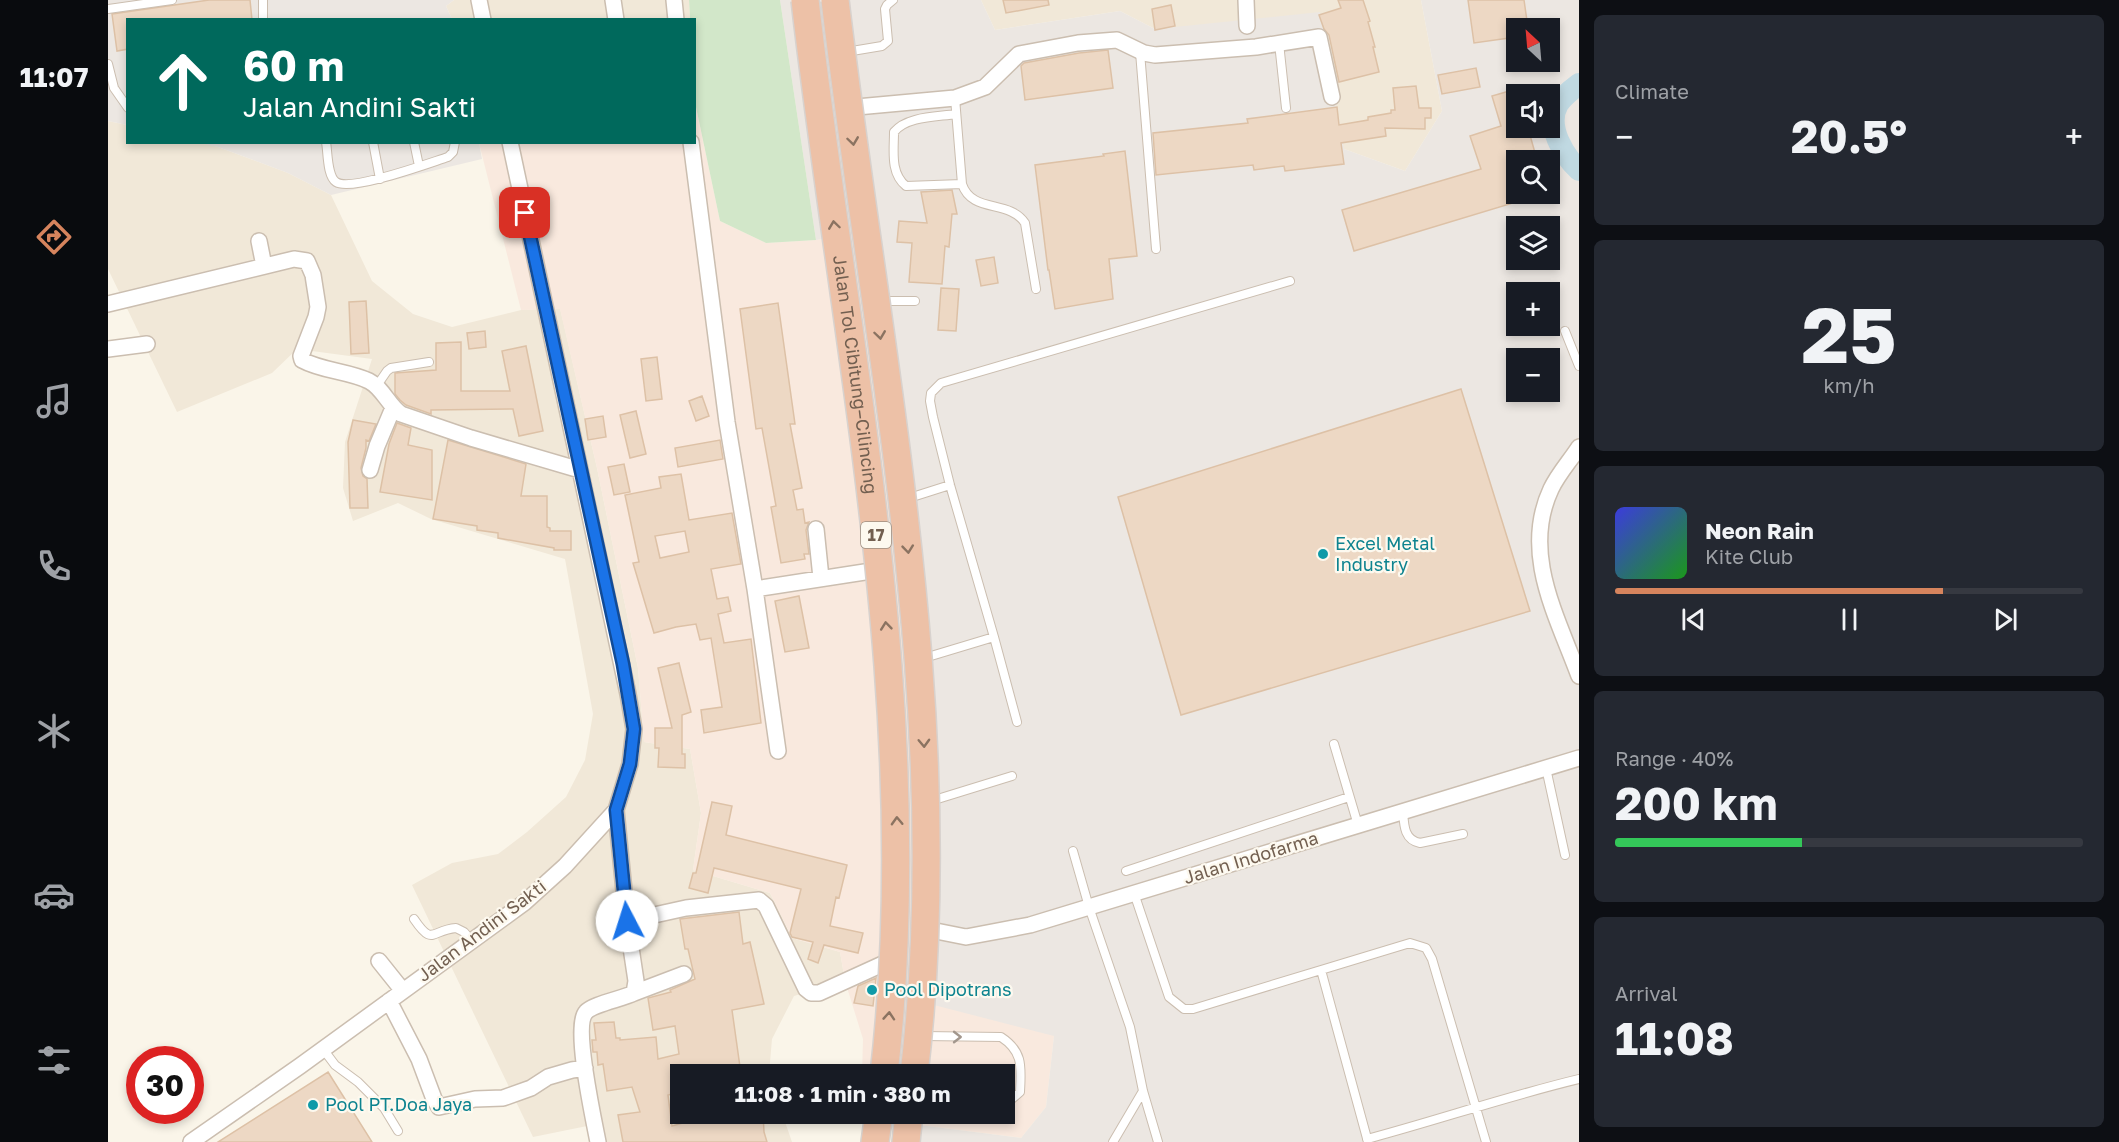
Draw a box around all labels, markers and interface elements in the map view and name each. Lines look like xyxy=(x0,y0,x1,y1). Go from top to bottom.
north arrow xyxy=(1506,18,1560,72)
map controls xyxy=(1506,18,1560,402)
text: 60 m xyxy=(243,40,344,90)
icon: ahead xyxy=(144,42,222,120)
text: 11:07 xyxy=(20,61,88,93)
text: Climate xyxy=(1615,79,1689,103)
button: sound xyxy=(1506,84,1560,138)
text: Jalan Andini Sakti xyxy=(243,91,476,123)
text: 20.5° xyxy=(1791,109,1907,163)
text: − xyxy=(1615,117,1633,156)
text: + xyxy=(2065,117,2083,156)
one-way arrow xyxy=(847,137,859,146)
button: search xyxy=(1506,150,1560,204)
pin xyxy=(499,187,550,238)
icon: arrive xyxy=(508,196,541,229)
icon: directions xyxy=(33,216,75,258)
button: layers xyxy=(1506,216,1560,270)
one-way arrow xyxy=(828,220,840,229)
street label: Jalan Tol Cibitung–Cilincing xyxy=(829,254,883,495)
button: + xyxy=(1506,282,1560,336)
text: 25 xyxy=(1801,287,1897,380)
one-way arrow xyxy=(873,330,885,339)
button: − xyxy=(1506,348,1560,402)
text: km/h xyxy=(1824,373,1874,397)
icon: music xyxy=(33,380,75,422)
text: Neon Rain xyxy=(1705,517,1814,544)
road number: 17 xyxy=(861,522,891,548)
place label: Excel Metal Industry xyxy=(1335,532,1435,575)
one-way arrow xyxy=(901,544,914,553)
text: Kite Club xyxy=(1705,544,1793,568)
icon: phone xyxy=(33,545,75,587)
marker: Excel Metal Industry xyxy=(1316,547,1330,561)
icon: previous xyxy=(1677,603,1710,636)
icon: pause xyxy=(1833,603,1866,636)
icon: next xyxy=(1989,603,2022,636)
one-way arrow xyxy=(880,622,893,631)
icon: climate xyxy=(33,710,75,752)
one-way arrow xyxy=(918,738,930,747)
text: Range · 40% xyxy=(1615,746,1733,770)
text: 200 km xyxy=(1615,776,1778,830)
one-way arrow xyxy=(890,817,903,826)
street label: Jalan Indofarma xyxy=(1181,826,1321,888)
icon: car xyxy=(33,874,75,916)
street label: Jalan Andini Sakti xyxy=(413,875,550,986)
position arrow xyxy=(595,889,659,953)
place label: Pool Dipotrans xyxy=(884,978,1012,1000)
text: Arrival xyxy=(1615,981,1678,1005)
marker: Pool Dipotrans xyxy=(865,983,879,997)
one-way arrow xyxy=(882,1011,895,1020)
text: 11:08 xyxy=(1615,1011,1734,1065)
one-way arrow xyxy=(952,1030,961,1043)
icon: filters xyxy=(33,1039,75,1081)
speed limit sign: 30 xyxy=(126,1046,204,1124)
text: 11:08 · 1 min · 380 m xyxy=(734,1080,951,1107)
place label: Pool PT.Doa Jaya xyxy=(325,1093,472,1115)
marker: Pool PT.Doa Jaya xyxy=(306,1098,320,1112)

